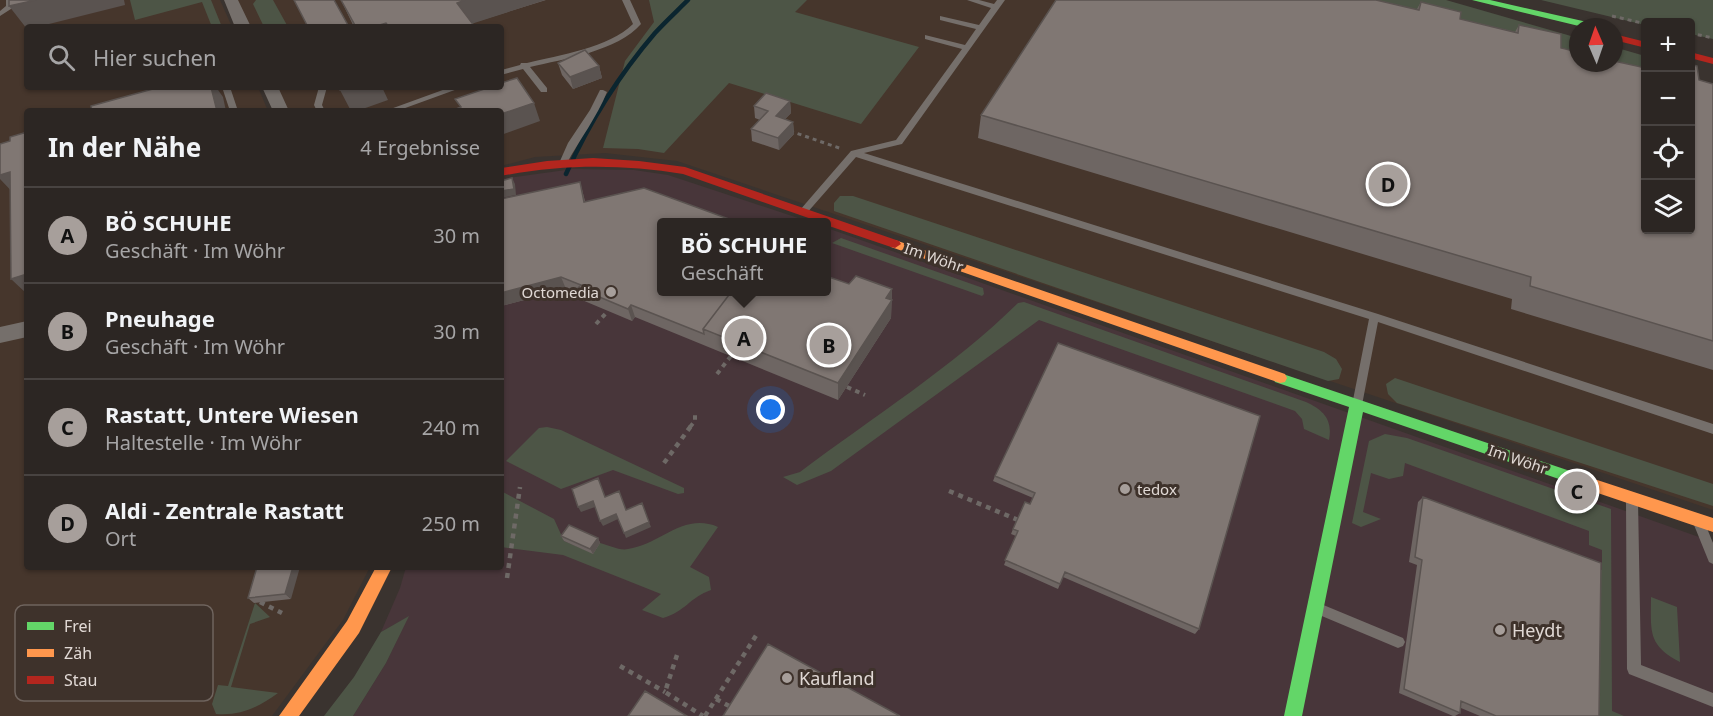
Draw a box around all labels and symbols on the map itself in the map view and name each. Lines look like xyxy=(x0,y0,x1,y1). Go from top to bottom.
north arrow xyxy=(1569,18,1623,72)
pin: D xyxy=(1368,162,1408,207)
street label: Im Wöhr xyxy=(902,238,966,276)
place label: Octomedia xyxy=(522,282,599,302)
marker: Octomedia xyxy=(604,285,618,299)
pin: A xyxy=(724,316,764,360)
pin: B xyxy=(810,322,848,368)
your location xyxy=(756,395,785,424)
street label: Im Wöhr xyxy=(1486,440,1550,478)
pin: C xyxy=(1558,468,1596,514)
place label: tedox xyxy=(1137,479,1177,499)
marker: tedox xyxy=(1118,482,1132,496)
legend xyxy=(15,605,213,701)
text: Frei xyxy=(64,615,92,637)
place label: Heydt xyxy=(1512,618,1562,642)
marker: Heydt xyxy=(1493,623,1507,637)
text: Zäh xyxy=(64,642,92,664)
place label: Kaufland xyxy=(799,666,875,690)
text: Stau xyxy=(64,669,97,691)
marker: Kaufland xyxy=(780,671,794,685)

